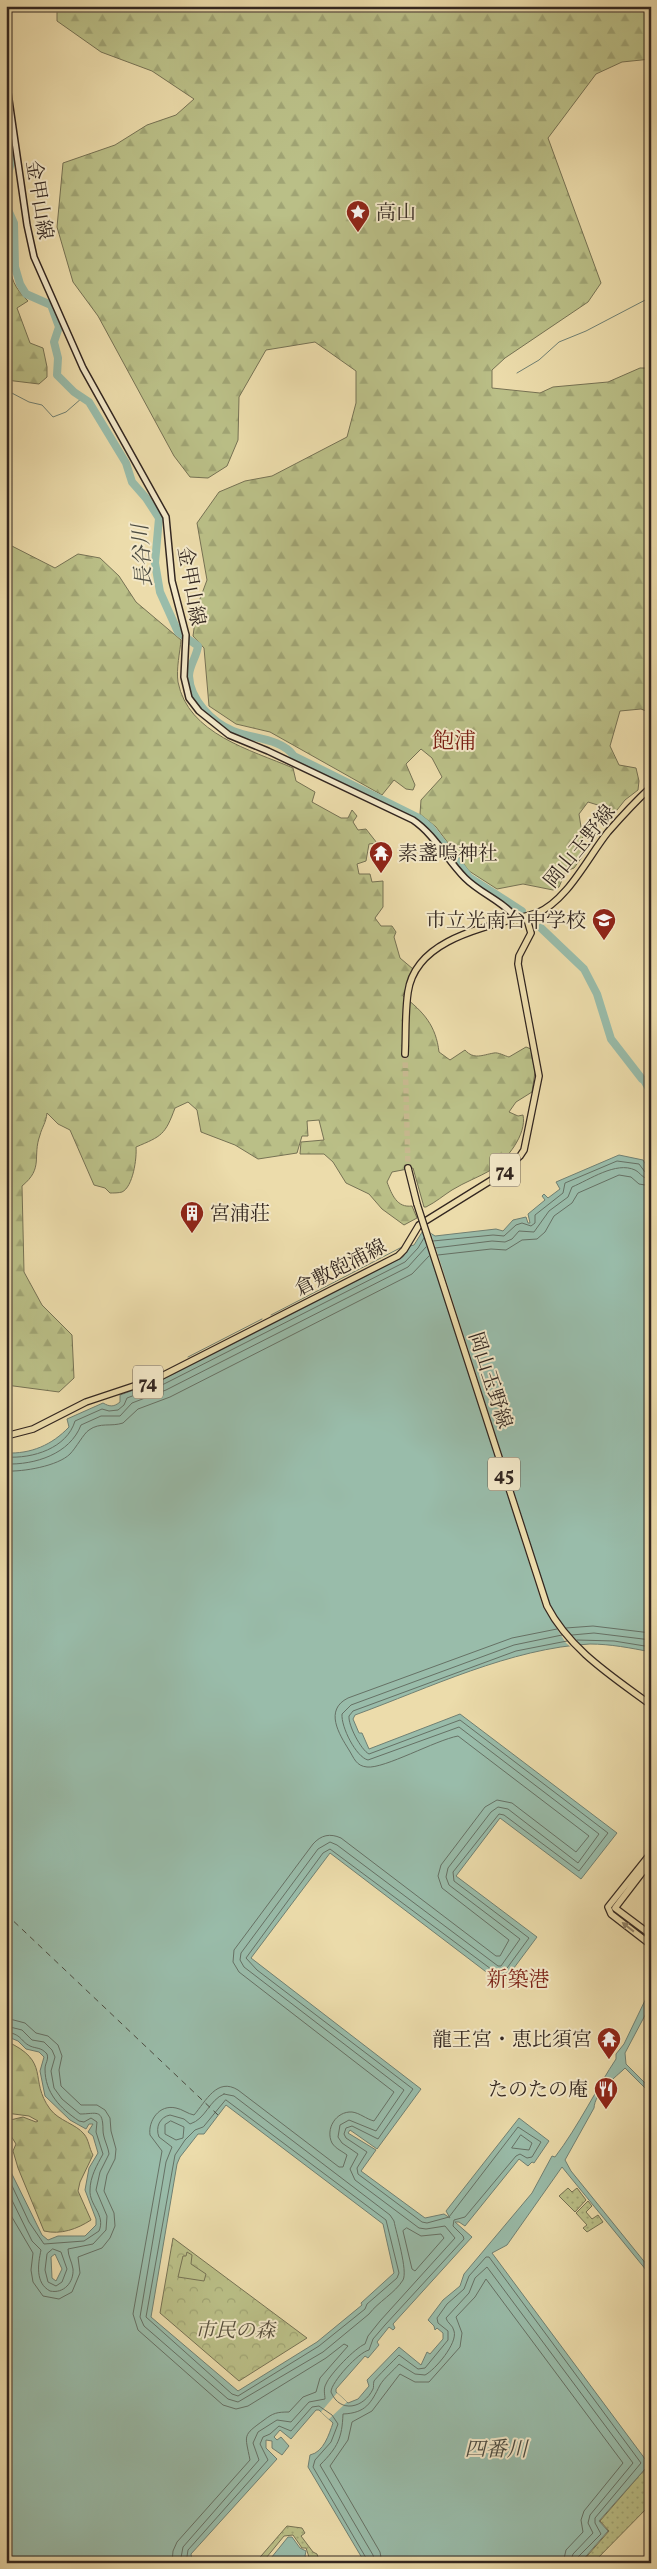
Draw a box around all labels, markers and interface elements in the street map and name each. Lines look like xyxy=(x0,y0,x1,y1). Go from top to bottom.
street label: 金甲山線 xyxy=(18,159,58,242)
place icon: 高山 xyxy=(345,199,371,233)
place label: 高山 xyxy=(376,200,416,228)
water label: 長谷川 xyxy=(127,521,160,588)
street label: 金甲山線 xyxy=(169,545,211,628)
district label: 飽浦 xyxy=(432,727,476,758)
street label: 岡山玉野線 xyxy=(538,800,623,895)
temple icon: 素盞嗚神社 xyxy=(368,840,394,874)
place label: 素盞嗚神社 xyxy=(398,841,498,869)
school or university icon: 市立光南台中学校 xyxy=(591,907,617,941)
place label: 市立光南台中学校 xyxy=(426,908,586,936)
road number: 74 xyxy=(490,1154,520,1186)
building icon: 宮浦荘 xyxy=(179,1200,205,1234)
place label: 宮浦荘 xyxy=(210,1201,270,1229)
street label: 倉敷飽浦線 xyxy=(290,1234,392,1304)
street label: 岡山玉野線 xyxy=(460,1329,518,1432)
road number: 74 xyxy=(133,1365,163,1398)
road number: 45 xyxy=(488,1458,520,1490)
one-way arrow xyxy=(621,1922,635,1932)
district label: 新築港 xyxy=(487,1966,550,1995)
temple icon: 龍王宮・恵比須宮 xyxy=(596,2026,622,2060)
place label: 龍王宮・恵比須宮 xyxy=(432,2027,592,2055)
restaurant icon: たのたの庵 xyxy=(593,2076,619,2110)
place label: たのたの庵 xyxy=(488,2077,588,2105)
park label: 市民の森 xyxy=(195,2318,277,2346)
water label: 四番川 xyxy=(465,2436,529,2465)

